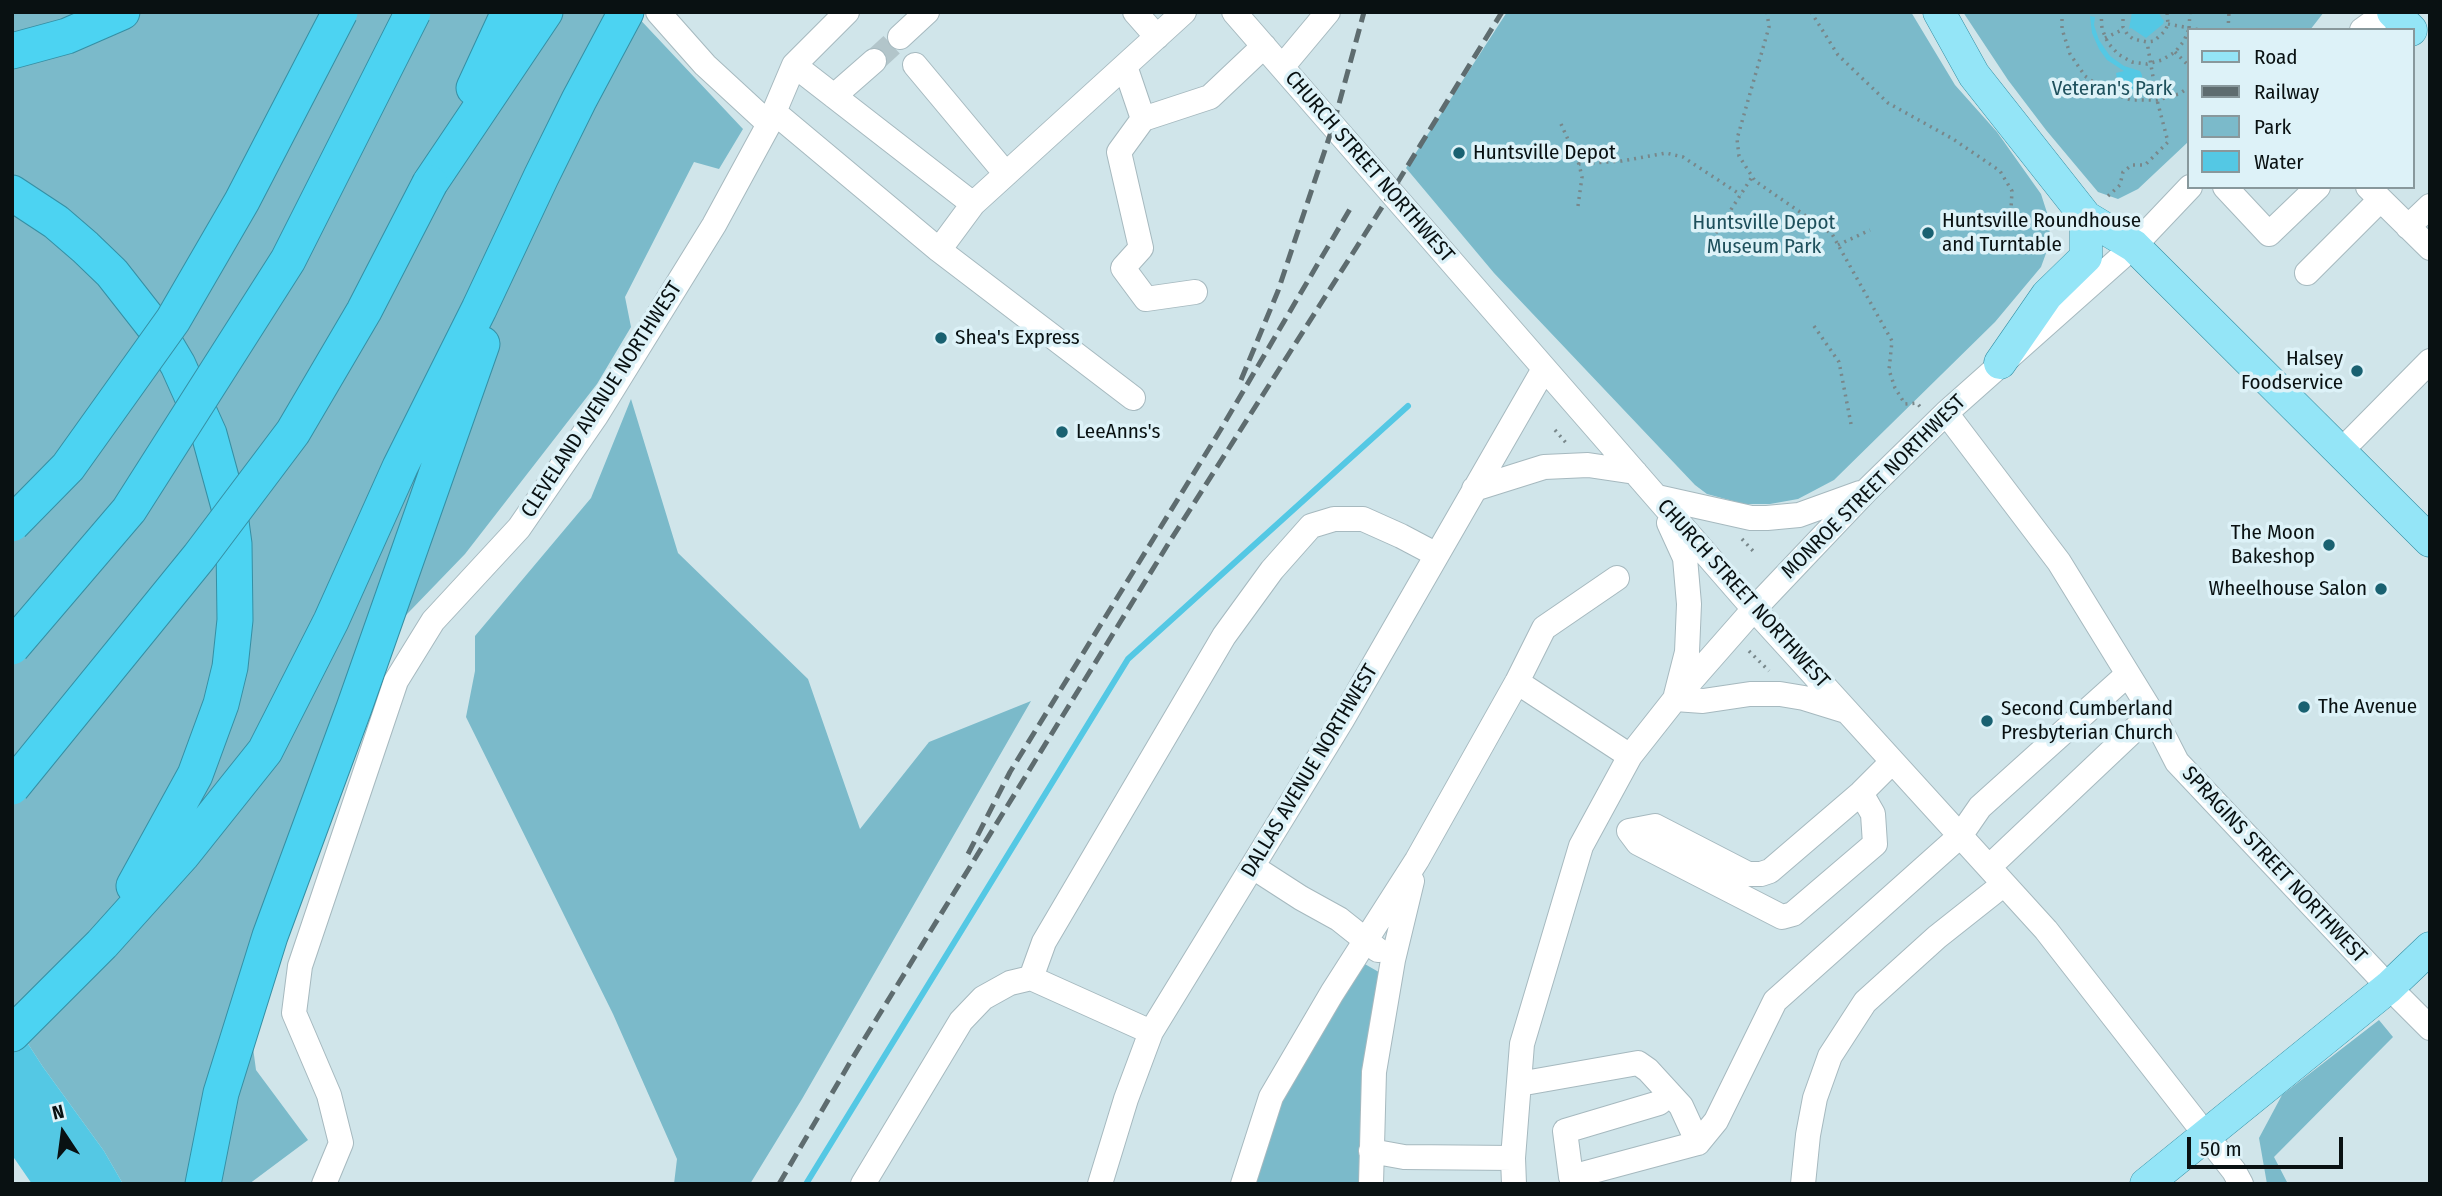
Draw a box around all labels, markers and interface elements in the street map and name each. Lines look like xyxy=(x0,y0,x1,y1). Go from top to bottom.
legend xyxy=(2186,28,2414,189)
text: Road xyxy=(2254,44,2298,70)
street label: CHURCH STREET NORTHWEST xyxy=(1279,66,1459,268)
park label: Veteran's Park xyxy=(2052,76,2172,102)
text: Railway xyxy=(2254,79,2319,105)
text: Park xyxy=(2254,114,2291,140)
place label: Huntsville Depot xyxy=(1473,140,1616,166)
marker: Huntsville Depot xyxy=(1451,145,1467,161)
text: Water xyxy=(2254,149,2304,175)
place label: Huntsville Roundhouse and Turntable xyxy=(1942,208,2141,258)
park label: Huntsville Depot Museum Park xyxy=(1693,210,1835,260)
marker: Huntsville Roundhouse and Turntable xyxy=(1920,225,1936,241)
street label: CLEVELAND AVENUE NORTHWEST xyxy=(516,277,688,523)
place label: Shea's Express xyxy=(955,325,1080,351)
marker: Shea's Express xyxy=(933,330,949,346)
place label: Halsey Foodservice xyxy=(2241,346,2343,396)
marker: Halsey Foodservice xyxy=(2349,363,2365,379)
street label: MONROE STREET NORTHWEST xyxy=(1777,390,1971,584)
place label: LeeAnns's xyxy=(1076,419,1160,445)
marker: LeeAnns's xyxy=(1054,424,1070,440)
street label: CHURCH STREET NORTHWEST xyxy=(1652,494,1834,694)
place label: The Moon Bakeshop xyxy=(2231,520,2315,570)
marker: The Moon Bakeshop xyxy=(2321,537,2337,553)
place label: Wheelhouse Salon xyxy=(2208,576,2367,602)
marker: Wheelhouse Salon xyxy=(2373,581,2389,597)
street label: DALLAS AVENUE NORTHWEST xyxy=(1236,660,1384,882)
place label: The Avenue xyxy=(2318,694,2417,720)
place label: Second Cumberland Presbyterian Church xyxy=(2001,696,2173,746)
marker: The Avenue xyxy=(2296,699,2312,715)
marker: Second Cumberland Presbyterian Church xyxy=(1979,713,1995,729)
street label: SPRAGINS STREET NORTHWEST xyxy=(2176,762,2372,968)
north arrow xyxy=(28,1098,98,1168)
text: N xyxy=(50,1100,66,1125)
scale bar xyxy=(2190,1122,2346,1166)
text: 50 m xyxy=(2200,1136,2242,1162)

